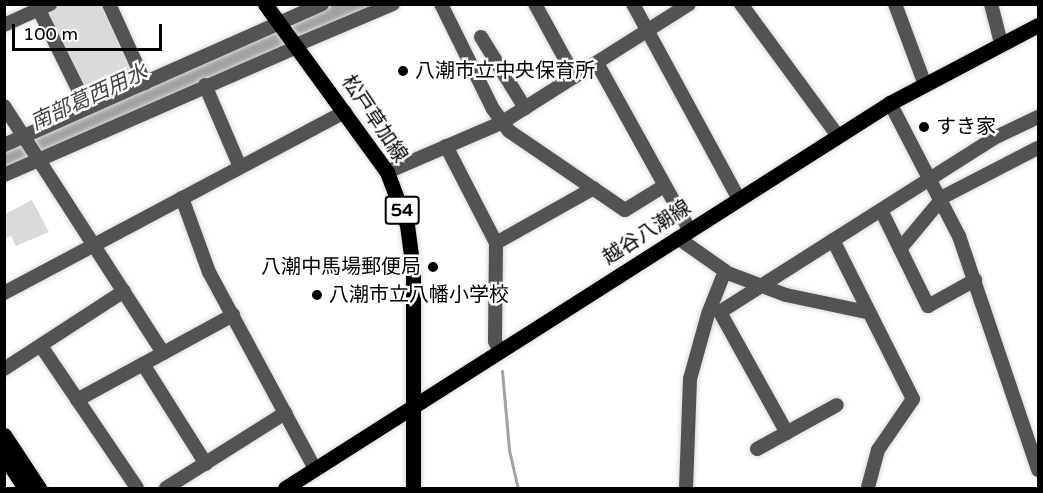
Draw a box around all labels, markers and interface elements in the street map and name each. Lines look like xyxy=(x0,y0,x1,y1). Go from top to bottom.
scale bar xyxy=(15,12,165,50)
text: 100 m xyxy=(23,23,78,45)
place label: 八潮市立中央保育所 xyxy=(415,59,595,83)
water label: 南部葛西用水 xyxy=(27,60,151,136)
marker: 八潮市立中央保育所 xyxy=(396,64,410,78)
street label: 松戸草加線 xyxy=(336,71,412,167)
place label: すき家 xyxy=(936,115,996,139)
marker: すき家 xyxy=(917,120,931,134)
road number: 54 xyxy=(384,195,420,225)
street label: 越谷八潮線 xyxy=(599,196,695,270)
place label: 八潮中馬場郵便局 xyxy=(261,255,421,279)
marker: 八潮中馬場郵便局 xyxy=(426,260,440,274)
place label: 八潮市立八幡小学校 xyxy=(329,283,509,307)
marker: 八潮市立八幡小学校 xyxy=(310,288,324,302)

